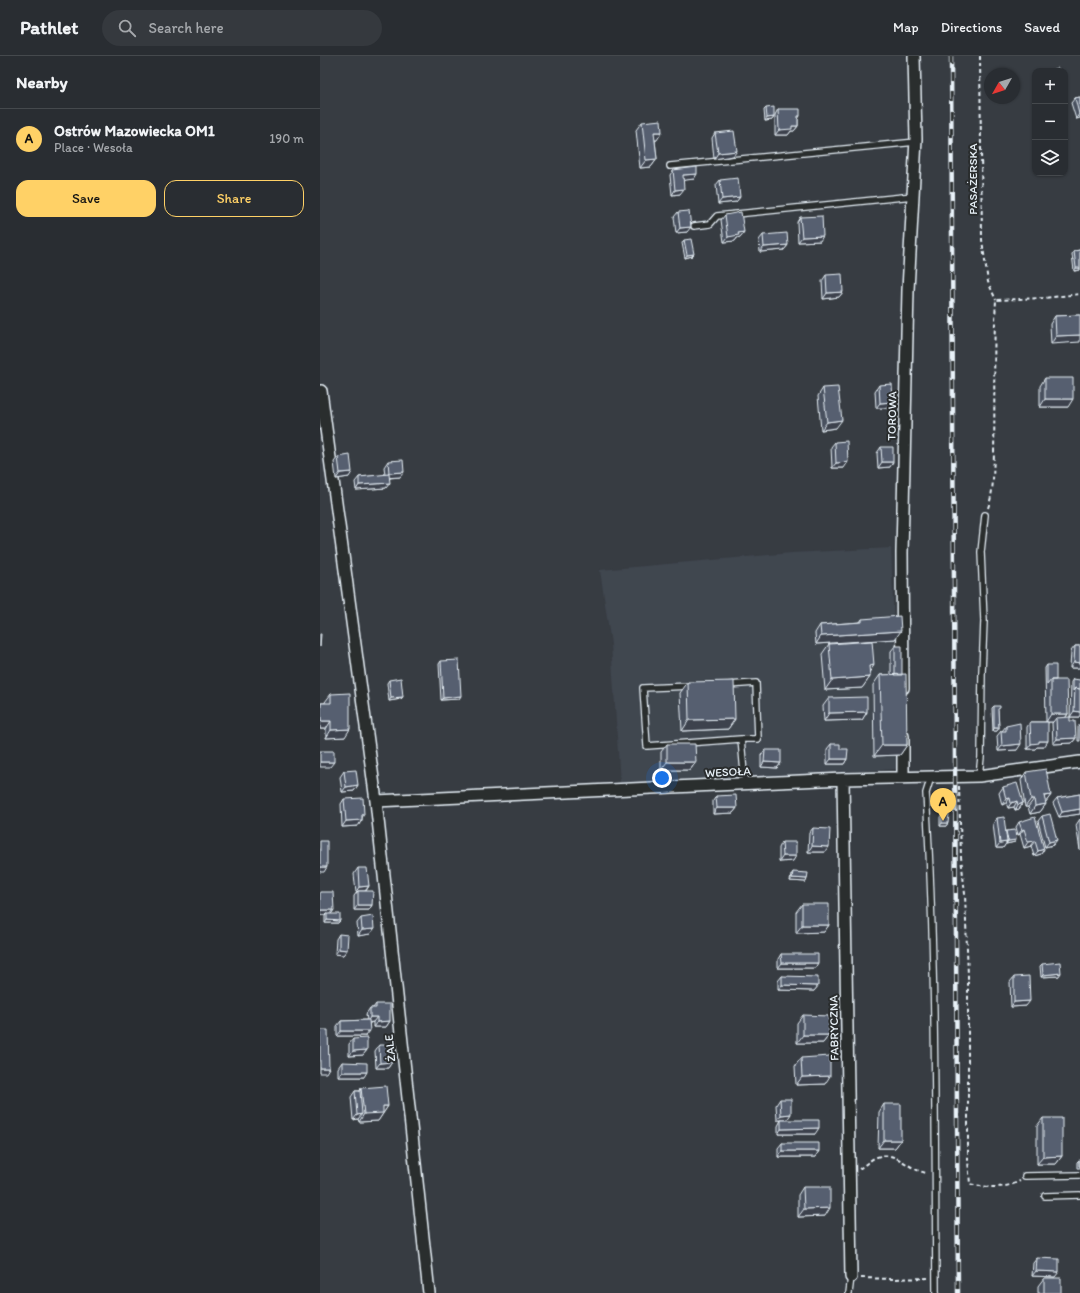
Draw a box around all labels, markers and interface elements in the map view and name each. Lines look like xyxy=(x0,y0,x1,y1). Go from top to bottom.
search box xyxy=(102,10,382,46)
text: Pathlet xyxy=(20,16,78,39)
icon: search xyxy=(116,17,138,39)
text: Search here xyxy=(148,19,224,37)
text: Map xyxy=(893,19,919,36)
text: Directions xyxy=(941,19,1002,36)
text: Saved xyxy=(1024,19,1060,36)
north arrow xyxy=(984,68,1020,104)
map controls xyxy=(1032,68,1068,176)
button: + xyxy=(1032,68,1068,104)
text: Nearby xyxy=(16,72,68,92)
button: − xyxy=(1032,104,1068,140)
text: Ostrów Mazowiecka OM1 xyxy=(54,122,215,140)
text: A xyxy=(25,131,33,146)
text: 190 m xyxy=(269,131,304,146)
text: Place · Wesoła xyxy=(54,140,133,155)
button: layers xyxy=(1032,140,1068,176)
street label: PASAŻERSKA xyxy=(966,143,980,215)
button: Save xyxy=(16,180,156,217)
button: Share xyxy=(164,180,304,217)
street label: TOROWA xyxy=(885,391,899,441)
street label: WESOŁA xyxy=(705,764,752,780)
your location xyxy=(652,768,672,788)
pin: A xyxy=(930,788,956,821)
street label: FABRYCZNA xyxy=(826,995,842,1061)
street label: ŻALE xyxy=(382,1033,398,1062)

